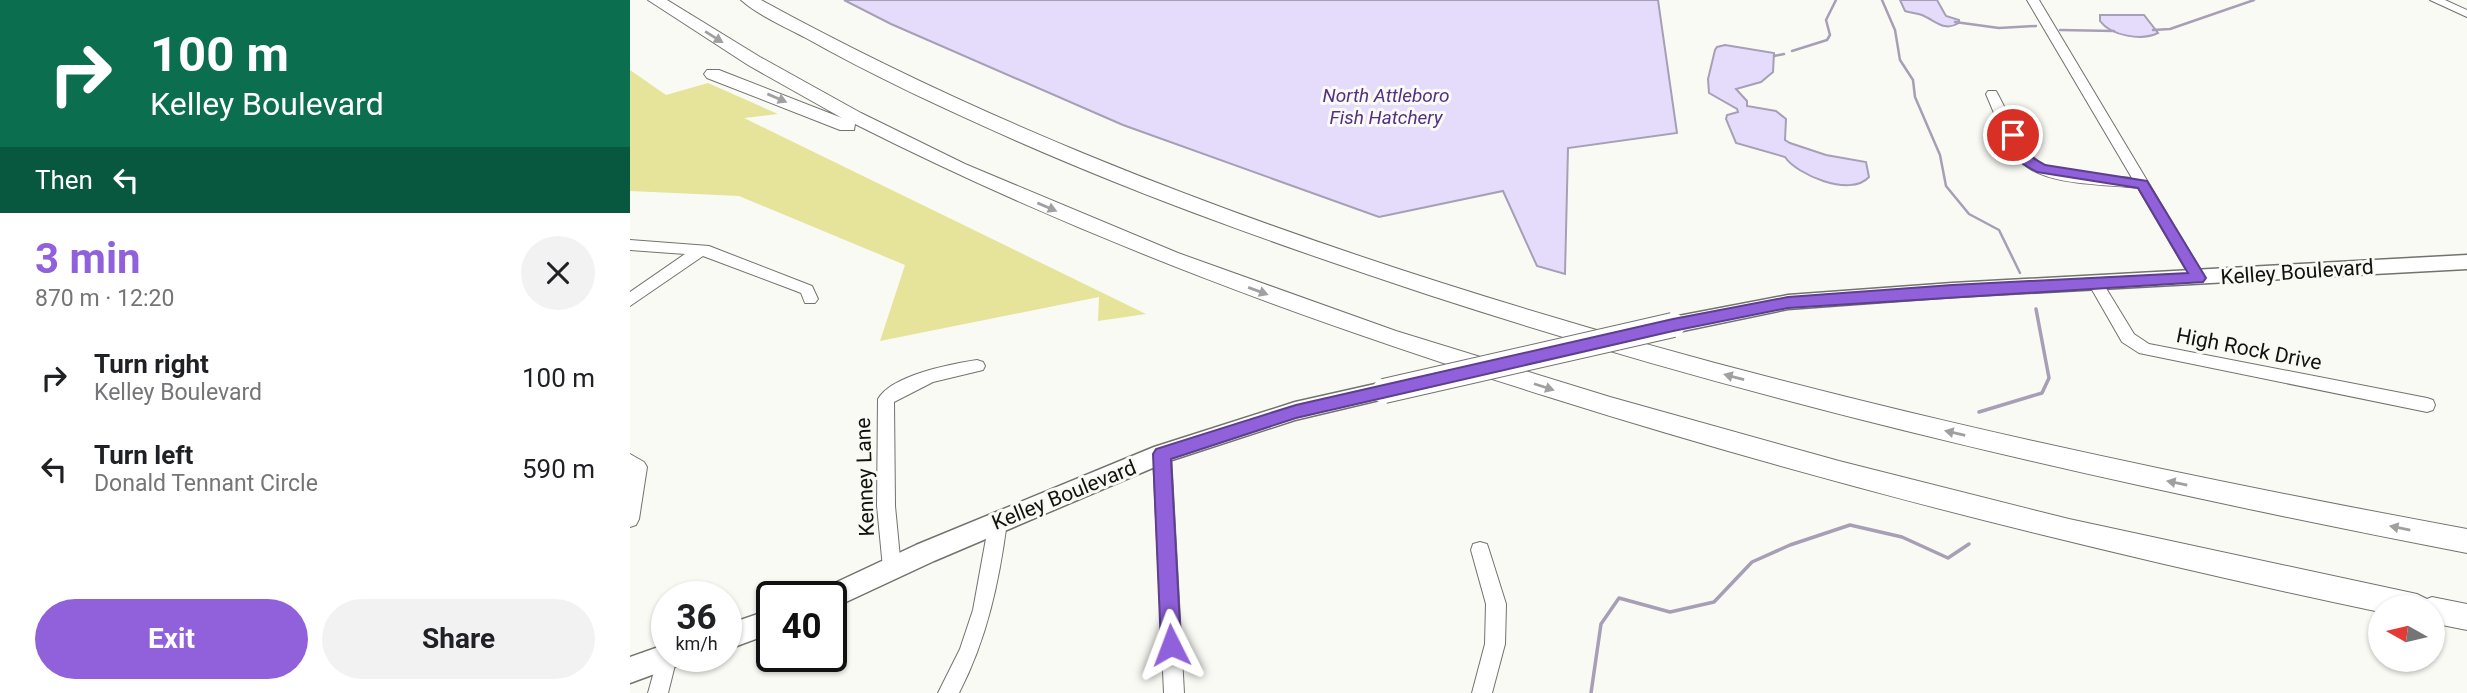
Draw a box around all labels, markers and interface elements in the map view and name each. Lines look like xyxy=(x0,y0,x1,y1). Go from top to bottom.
text: 100 m xyxy=(150,26,289,83)
icon: right xyxy=(35,28,126,119)
one-way arrow xyxy=(704,30,724,43)
water label: North Attleboro Fish Hatchery xyxy=(1323,84,1449,129)
text: Kelley Boulevard xyxy=(150,85,384,123)
one-way arrow xyxy=(767,93,788,104)
pin xyxy=(1983,105,2043,165)
icon: arrive xyxy=(1994,116,2032,154)
icon: left xyxy=(107,161,145,199)
text: Then xyxy=(35,165,93,195)
one-way arrow xyxy=(1037,201,1057,213)
text: 3 min xyxy=(35,234,141,283)
button: close xyxy=(521,236,595,310)
street label: Kelley Boulevard xyxy=(2220,255,2374,289)
text: 870 m · 12:20 xyxy=(35,285,174,312)
one-way arrow xyxy=(1248,286,1269,297)
street label: High Rock Drive xyxy=(2174,323,2324,375)
text: Turn right xyxy=(94,349,209,379)
icon: right xyxy=(35,359,73,397)
text: 100 m xyxy=(522,363,595,393)
one-way arrow xyxy=(1723,371,1745,382)
text: Kelley Boulevard xyxy=(94,379,262,406)
one-way arrow xyxy=(1533,382,1554,393)
street label: Kenney Lane xyxy=(851,417,879,537)
one-way arrow xyxy=(1944,427,1966,438)
text: Turn left xyxy=(94,440,193,470)
icon: left xyxy=(35,450,73,488)
text: 590 m xyxy=(522,454,595,484)
street label: Kelley Boulevard xyxy=(988,455,1140,535)
text: Donald Tennant Circle xyxy=(94,470,318,497)
one-way arrow xyxy=(2166,478,2188,489)
one-way arrow xyxy=(2389,523,2411,534)
speed limit sign: 40 xyxy=(756,581,847,672)
north arrow xyxy=(2368,595,2445,672)
map controls xyxy=(2368,595,2445,672)
text: 36 xyxy=(676,597,717,638)
button: Exit xyxy=(35,599,308,679)
button: Share xyxy=(322,599,595,679)
position arrow xyxy=(1134,608,1208,682)
text: km/h xyxy=(675,633,718,654)

